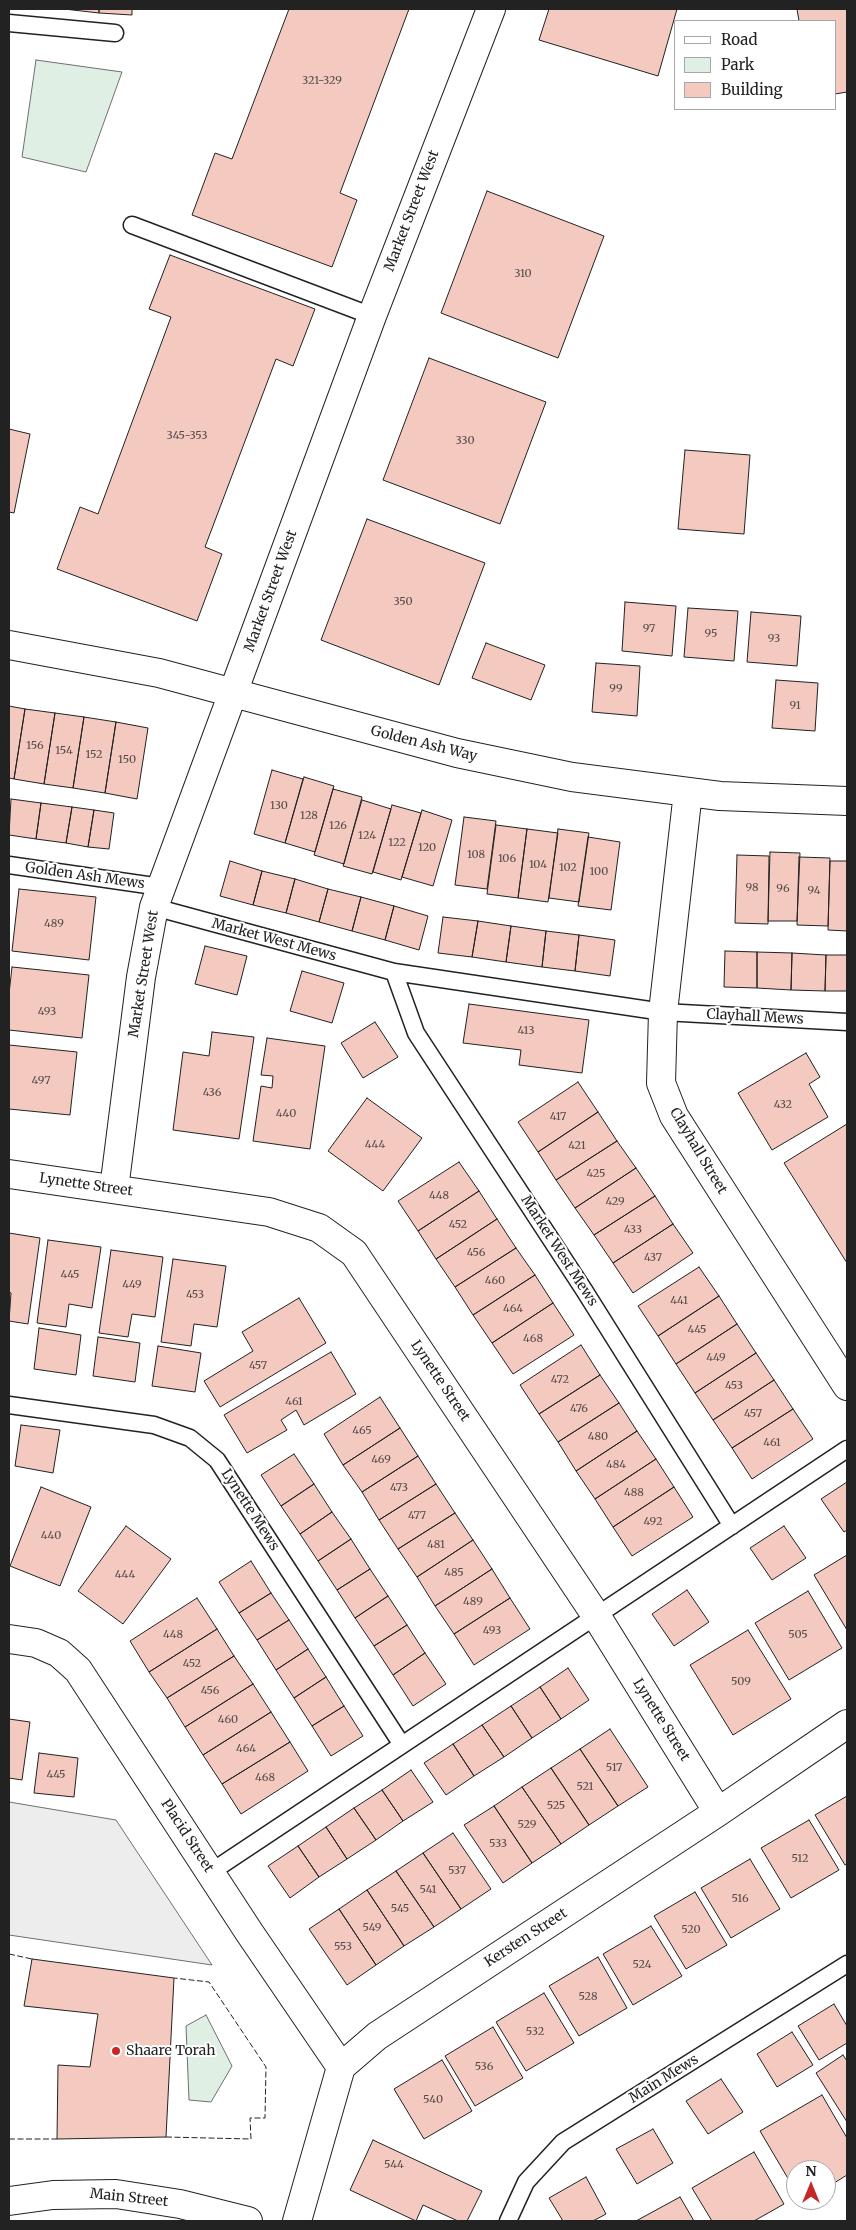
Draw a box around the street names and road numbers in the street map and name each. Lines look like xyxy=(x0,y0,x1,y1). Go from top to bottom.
street label: Market Street West xyxy=(381,148,443,274)
street label: Market Street West xyxy=(241,528,301,654)
street label: Golden Ash Way xyxy=(369,723,479,765)
street label: Golden Ash Mews xyxy=(24,859,146,893)
street label: Market Street West xyxy=(126,909,162,1039)
street label: Market West Mews xyxy=(210,915,338,965)
street label: Clayhall Mews xyxy=(706,1006,804,1028)
street label: Clayhall Street xyxy=(666,1105,730,1197)
street label: Lynette Street xyxy=(38,1170,134,1200)
street label: Market West Mews xyxy=(517,1193,601,1309)
street label: Lynette Street xyxy=(407,1337,473,1425)
street label: Lynette Mews xyxy=(217,1466,283,1554)
street label: Lynette Street xyxy=(629,1676,693,1764)
street label: Placid Street xyxy=(157,1796,217,1876)
street label: Kersten Street xyxy=(482,1905,570,1971)
street label: Main Mews xyxy=(626,2051,702,2107)
street label: Main Street xyxy=(89,2186,169,2210)

